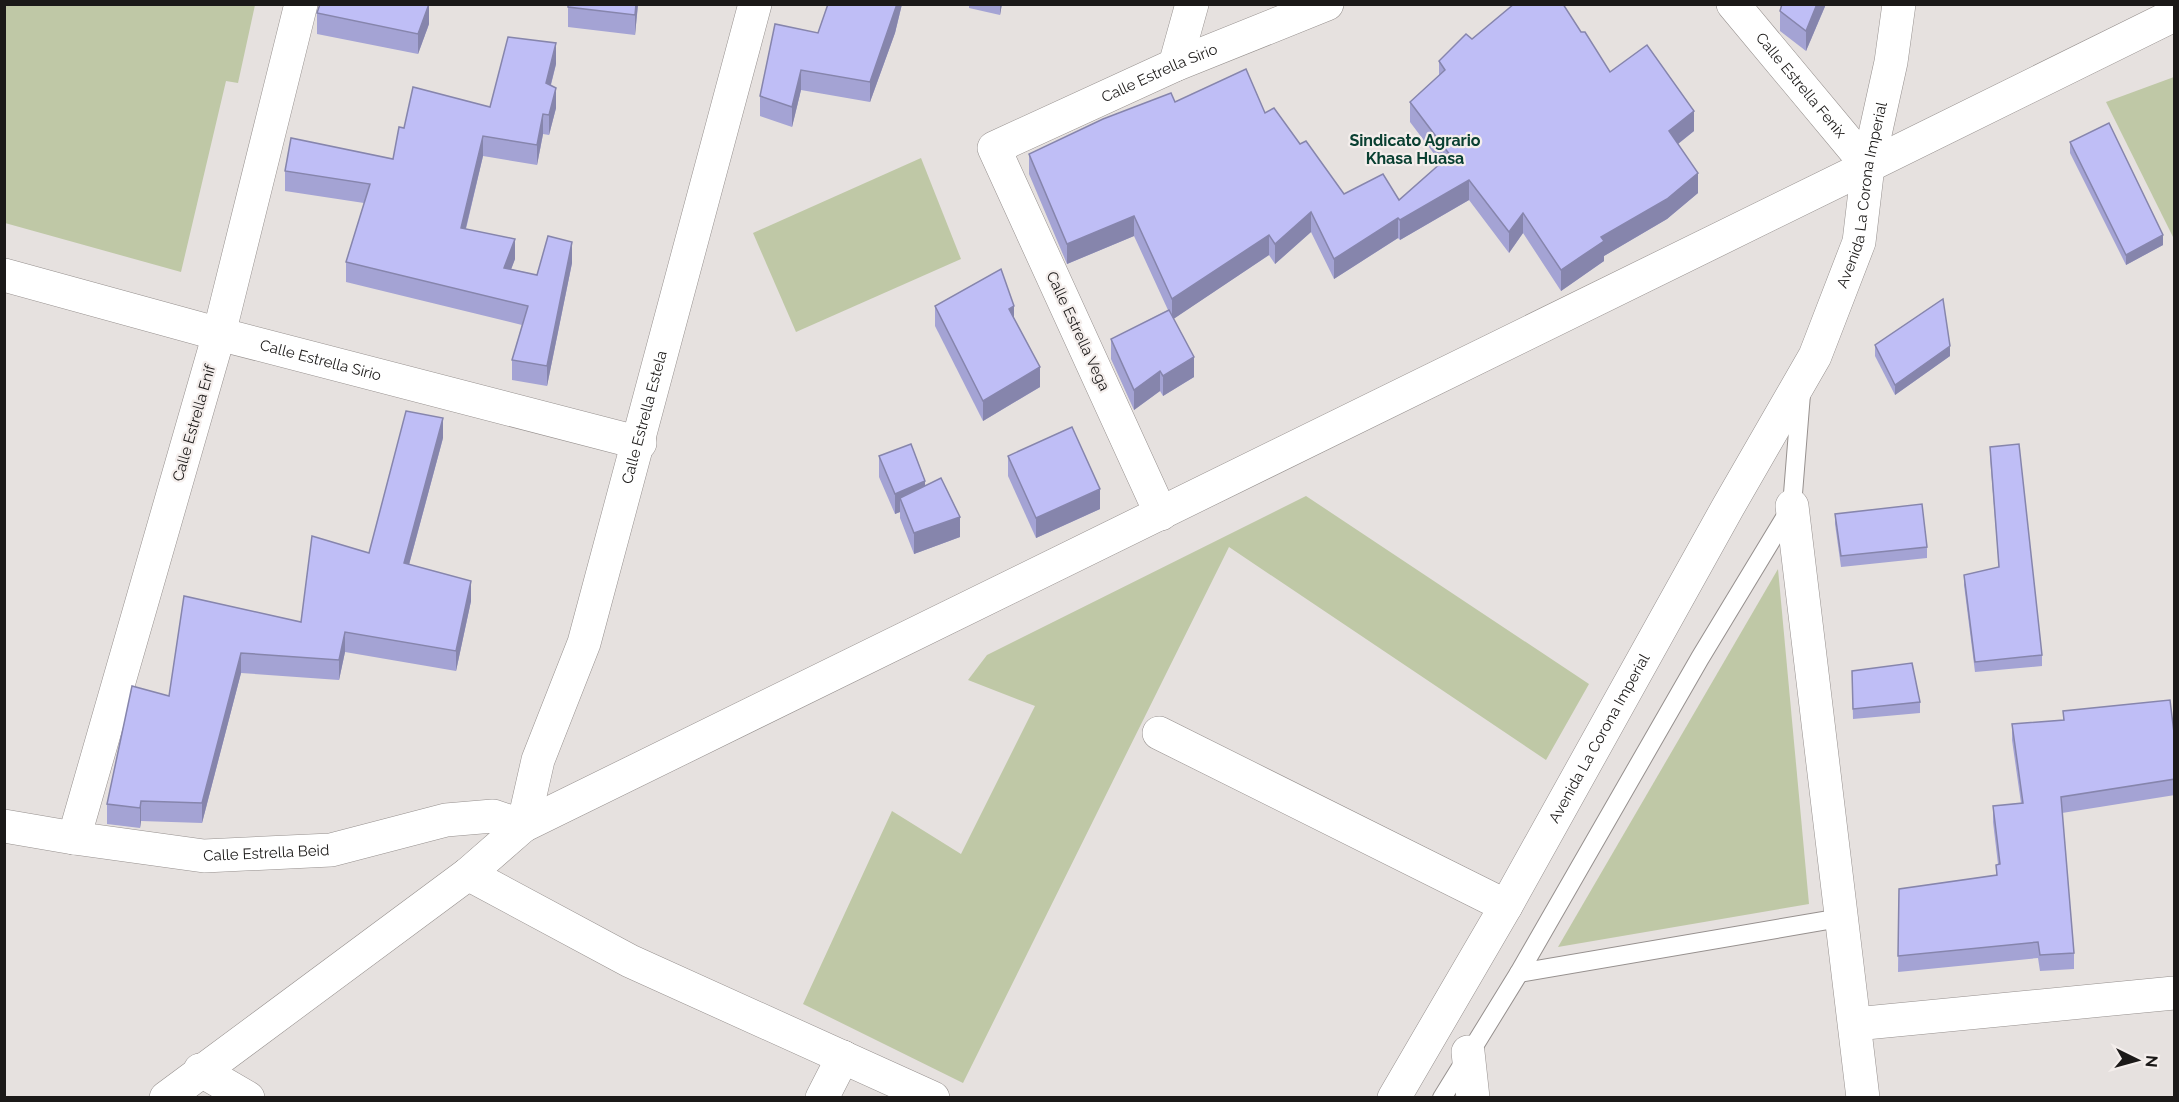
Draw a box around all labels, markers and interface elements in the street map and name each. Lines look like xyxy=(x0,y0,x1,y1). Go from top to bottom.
street label: Calle Estrella Fenix xyxy=(1752,29,1850,142)
street label: Calle Estrella Sirio xyxy=(1099,40,1220,106)
street label: Avenida La Corona Imperial xyxy=(1833,99,1891,291)
district label: Sindicato Agrario Khasa Huasa xyxy=(1349,131,1481,168)
street label: Calle Estrella Vega xyxy=(1042,268,1114,394)
street label: Calle Estrella Sirio xyxy=(258,336,383,385)
street label: Calle Estrella Estela xyxy=(618,349,671,486)
street label: Calle Estrella Enif xyxy=(169,362,220,483)
street label: Avenida La Corona Imperial xyxy=(1545,650,1654,826)
street label: Calle Estrella Beid xyxy=(203,841,330,865)
north arrow xyxy=(2107,1030,2167,1090)
text: N xyxy=(2141,1054,2161,1068)

